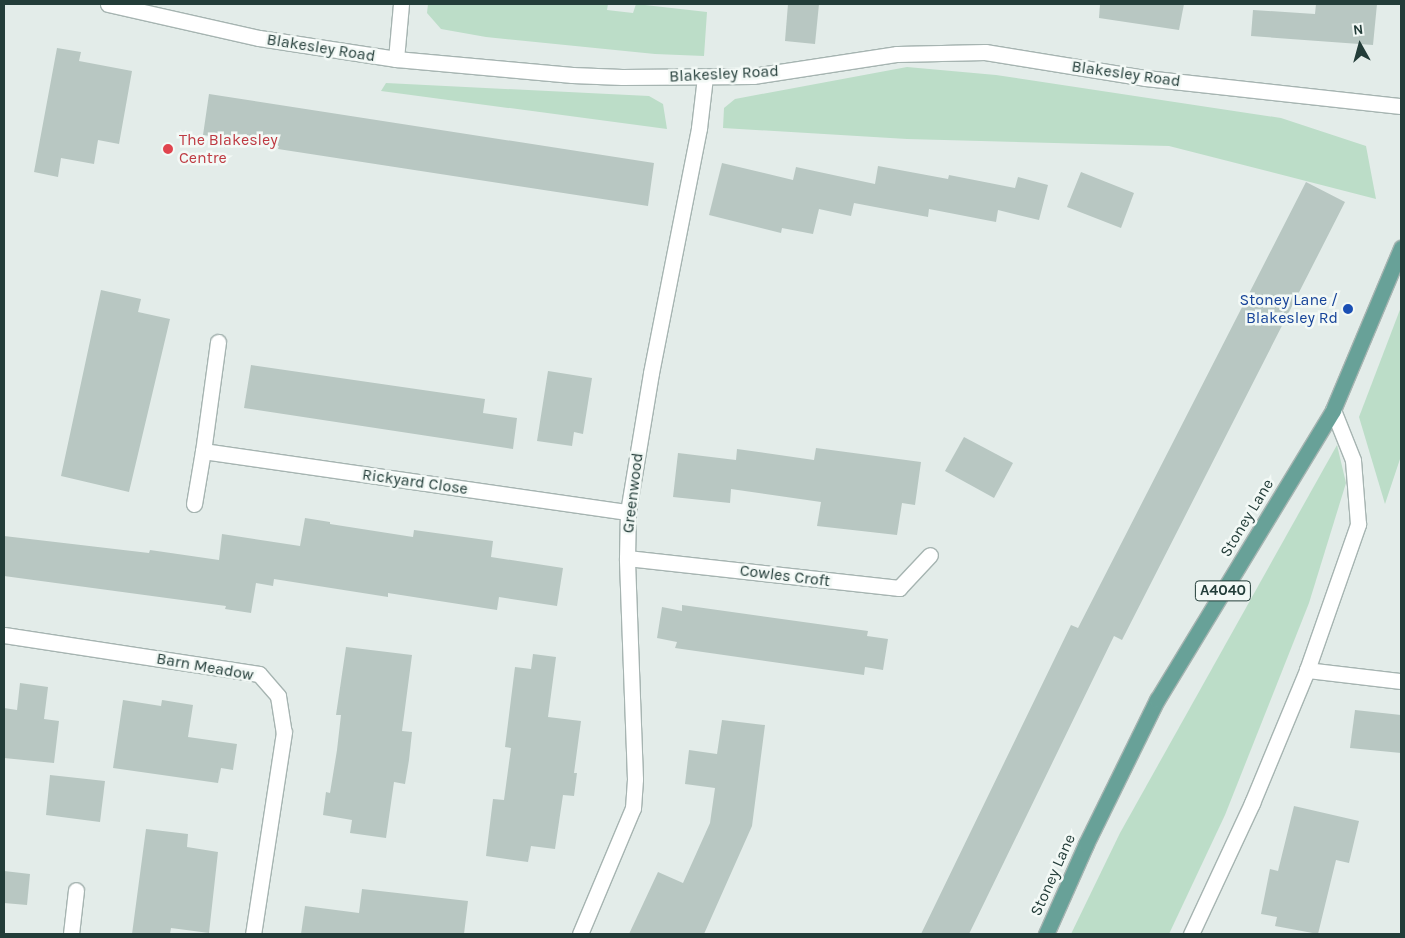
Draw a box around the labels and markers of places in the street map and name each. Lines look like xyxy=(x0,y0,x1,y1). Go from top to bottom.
place label: The Blakesley Centre xyxy=(179,130,278,168)
marker: The Blakesley Centre xyxy=(161,142,175,156)
place label: Stoney Lane / Blakesley Rd xyxy=(1240,290,1338,328)
marker: Stoney Lane / Blakesley Rd xyxy=(1342,303,1354,315)

